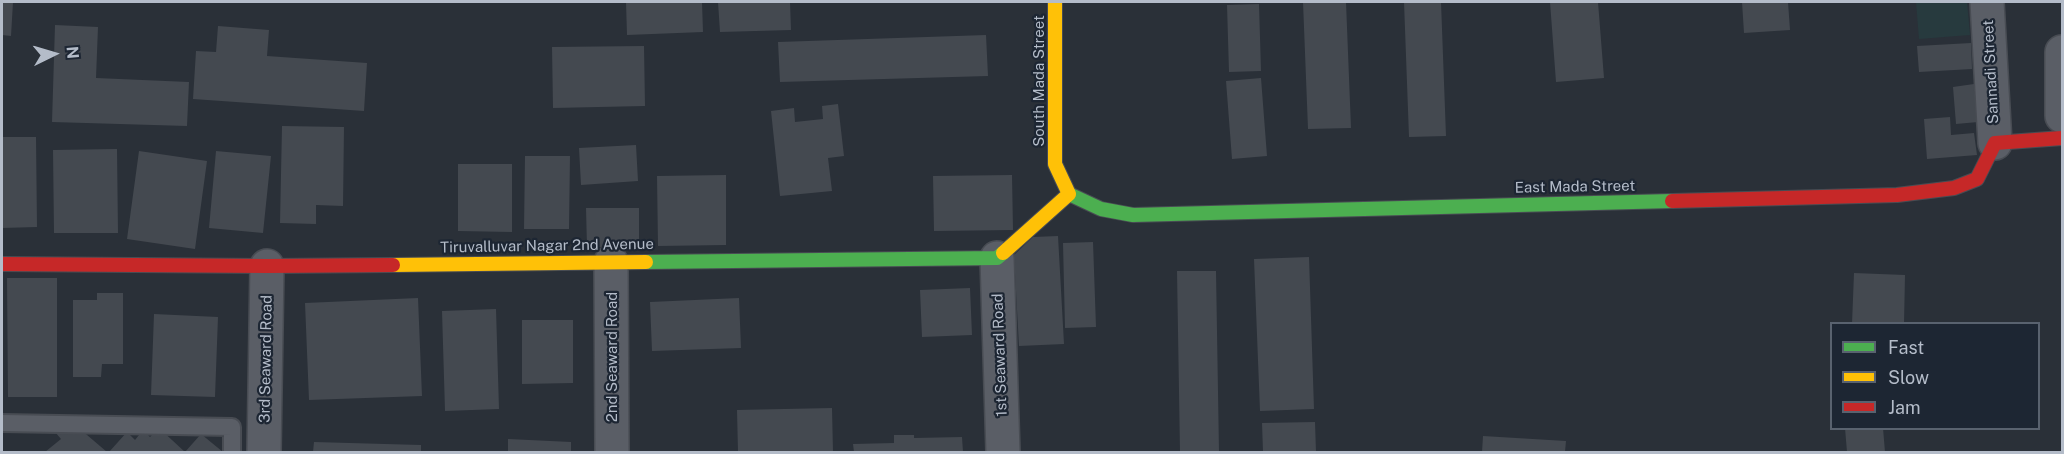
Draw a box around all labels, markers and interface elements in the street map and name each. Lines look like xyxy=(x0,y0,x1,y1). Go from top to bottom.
street label: South Mada Street xyxy=(1030,15,1048,147)
street label: Sannadi Street xyxy=(1979,20,2003,124)
north arrow xyxy=(24,24,84,84)
text: N xyxy=(62,45,82,59)
street label: East Mada Street xyxy=(1515,177,1635,197)
street label: Tiruvalluvar Nagar 2nd Avenue xyxy=(440,235,654,257)
street label: 2nd Seaward Road xyxy=(603,292,621,422)
street label: 1st Seaward Road xyxy=(989,293,1011,417)
street label: 3rd Seaward Road xyxy=(256,295,276,423)
legend xyxy=(1830,322,2040,430)
text: Fast xyxy=(1888,337,1924,358)
text: Slow xyxy=(1888,367,1929,388)
text: Jam xyxy=(1888,397,1921,418)

